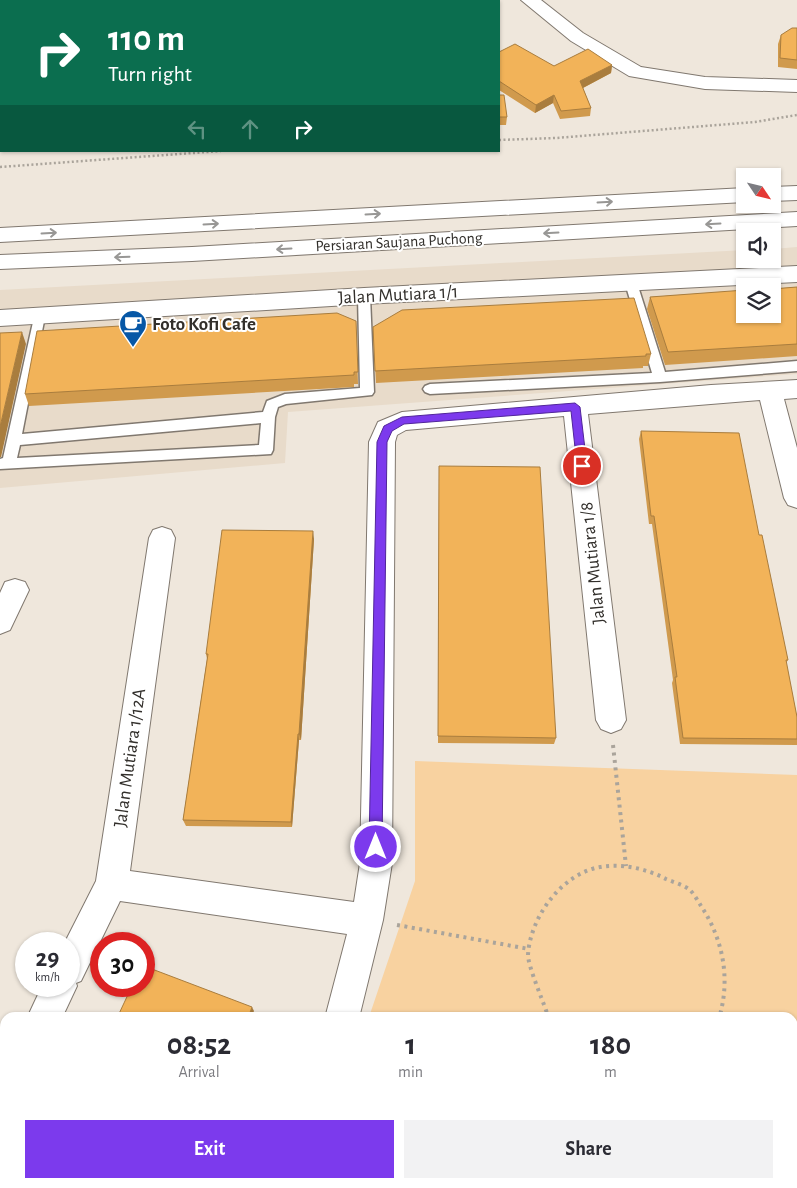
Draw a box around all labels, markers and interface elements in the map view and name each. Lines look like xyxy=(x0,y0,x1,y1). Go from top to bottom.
icon: right xyxy=(25,20,90,85)
text: 110 m xyxy=(108,22,185,57)
text: Turn right xyxy=(108,63,192,85)
icon: left xyxy=(183,115,211,143)
icon: ahead xyxy=(236,115,264,143)
icon: right xyxy=(289,115,317,143)
north arrow xyxy=(736,168,781,212)
map controls xyxy=(736,168,781,323)
one-way arrow xyxy=(597,198,613,207)
one-way arrow xyxy=(365,210,381,219)
one-way arrow xyxy=(203,219,219,228)
one-way arrow xyxy=(706,219,722,228)
button: sound xyxy=(736,223,781,268)
one-way arrow xyxy=(40,228,56,237)
one-way arrow xyxy=(543,229,559,238)
street label: Persiaran Saujana Puchong xyxy=(315,230,483,255)
one-way arrow xyxy=(276,244,292,253)
one-way arrow xyxy=(114,252,130,262)
button: layers xyxy=(736,278,781,323)
street label: Jalan Mutiara 1/1 xyxy=(337,282,459,308)
cafe icon: Foto Kofi Cafe xyxy=(118,309,148,348)
place label: Foto Kofi Cafe xyxy=(152,315,256,334)
pin xyxy=(561,445,603,487)
icon: arrive xyxy=(568,452,596,480)
street label: Jalan Mutiara 1/8 xyxy=(577,501,609,625)
street label: Jalan Mutiara 1/12A xyxy=(111,687,149,829)
position arrow xyxy=(349,820,401,872)
speed limit sign: 30 xyxy=(90,932,155,997)
text: 29 xyxy=(36,946,59,971)
text: km/h xyxy=(35,971,60,983)
text: 08:52 xyxy=(167,1030,231,1060)
text: 1 xyxy=(405,1030,416,1060)
text: 180 xyxy=(590,1030,631,1060)
text: Arrival xyxy=(178,1064,220,1080)
text: min xyxy=(398,1064,423,1080)
text: m xyxy=(604,1064,617,1080)
button: Exit xyxy=(25,1120,394,1178)
button: Share xyxy=(404,1120,773,1178)

